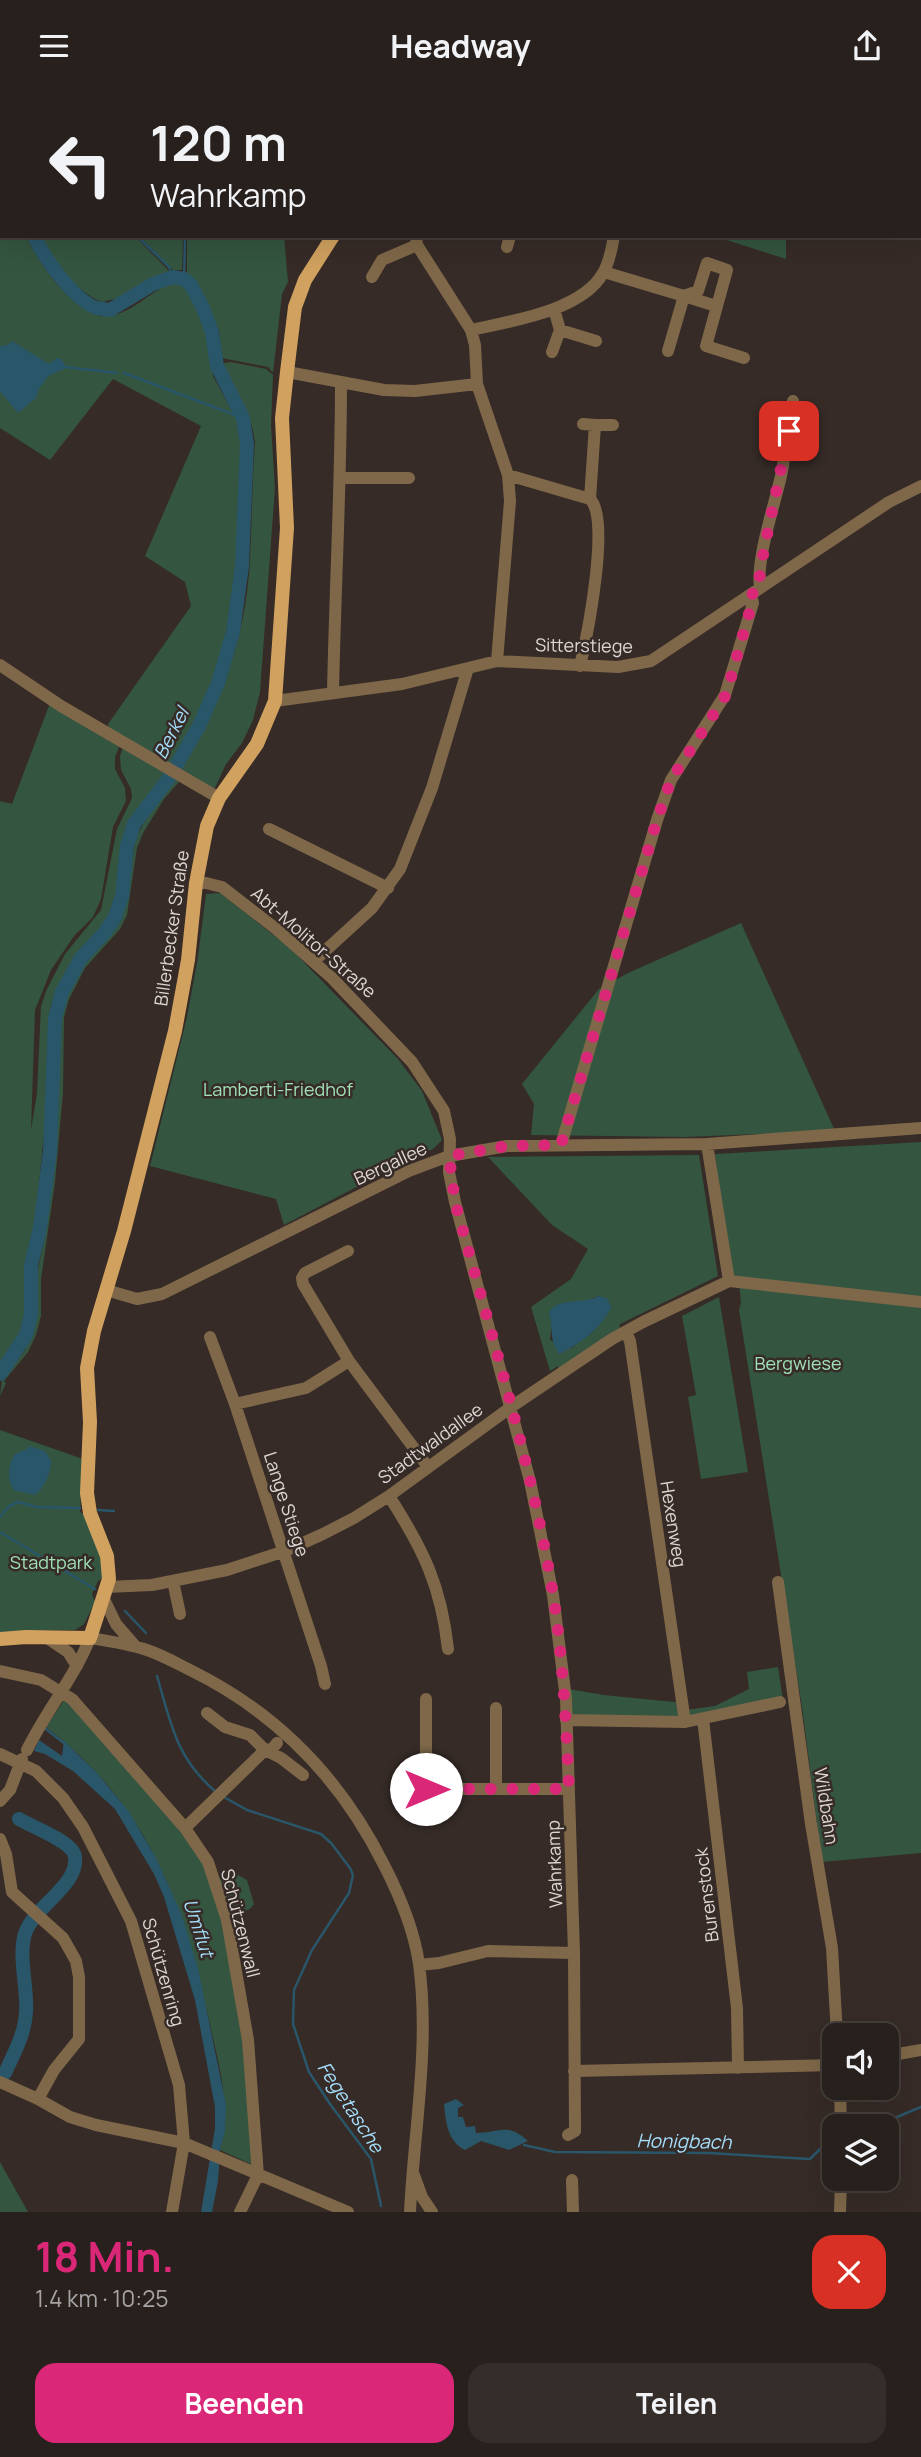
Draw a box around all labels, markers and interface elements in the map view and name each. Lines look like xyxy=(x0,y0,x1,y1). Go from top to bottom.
text: Headway xyxy=(390,24,531,68)
icon: menu xyxy=(35,27,73,65)
icon: share xyxy=(848,27,886,65)
text: 120 m xyxy=(150,109,287,176)
icon: left xyxy=(35,119,126,210)
text: Wahrkamp xyxy=(150,173,307,217)
pin xyxy=(759,401,819,461)
icon: arrive xyxy=(770,412,808,450)
street label: Sitterstiege xyxy=(535,632,633,658)
water label: Berkel xyxy=(147,701,196,763)
street label: Billerbecker Straße xyxy=(148,849,194,1007)
street label: Abt-Molitor-Straße xyxy=(246,881,382,1003)
park label: Lamberti-Friedhof xyxy=(203,1077,353,1101)
street label: Bergallee xyxy=(350,1136,430,1190)
park label: Bergwiese xyxy=(755,1351,841,1375)
street label: Stadtwaldallee xyxy=(373,1397,487,1489)
street label: Lange Stiege xyxy=(259,1449,315,1559)
street label: Hexenweg xyxy=(655,1479,693,1569)
park label: Stadtpark xyxy=(10,1550,93,1574)
position arrow xyxy=(389,1752,463,1826)
street label: Wildbahn xyxy=(809,1766,845,1846)
street label: Wahrkamp xyxy=(540,1820,568,1908)
street label: Burenstock xyxy=(688,1845,724,1944)
street label: Schützenwall xyxy=(216,1866,266,1980)
water label: Umflut xyxy=(177,1895,221,1963)
street label: Schützenring xyxy=(137,1915,191,2029)
map controls xyxy=(822,2023,899,2191)
button: sound xyxy=(822,2023,899,2100)
water label: Fegetasche xyxy=(312,2056,391,2159)
button: layers xyxy=(822,2114,899,2191)
water label: Honigbach xyxy=(636,2127,732,2155)
text: 18 Min. xyxy=(35,2227,174,2285)
button: close xyxy=(812,2235,886,2309)
text: 1.4 km · 10:25 xyxy=(35,2282,169,2314)
button: Beenden xyxy=(35,2363,454,2443)
button: Teilen xyxy=(468,2363,886,2443)

